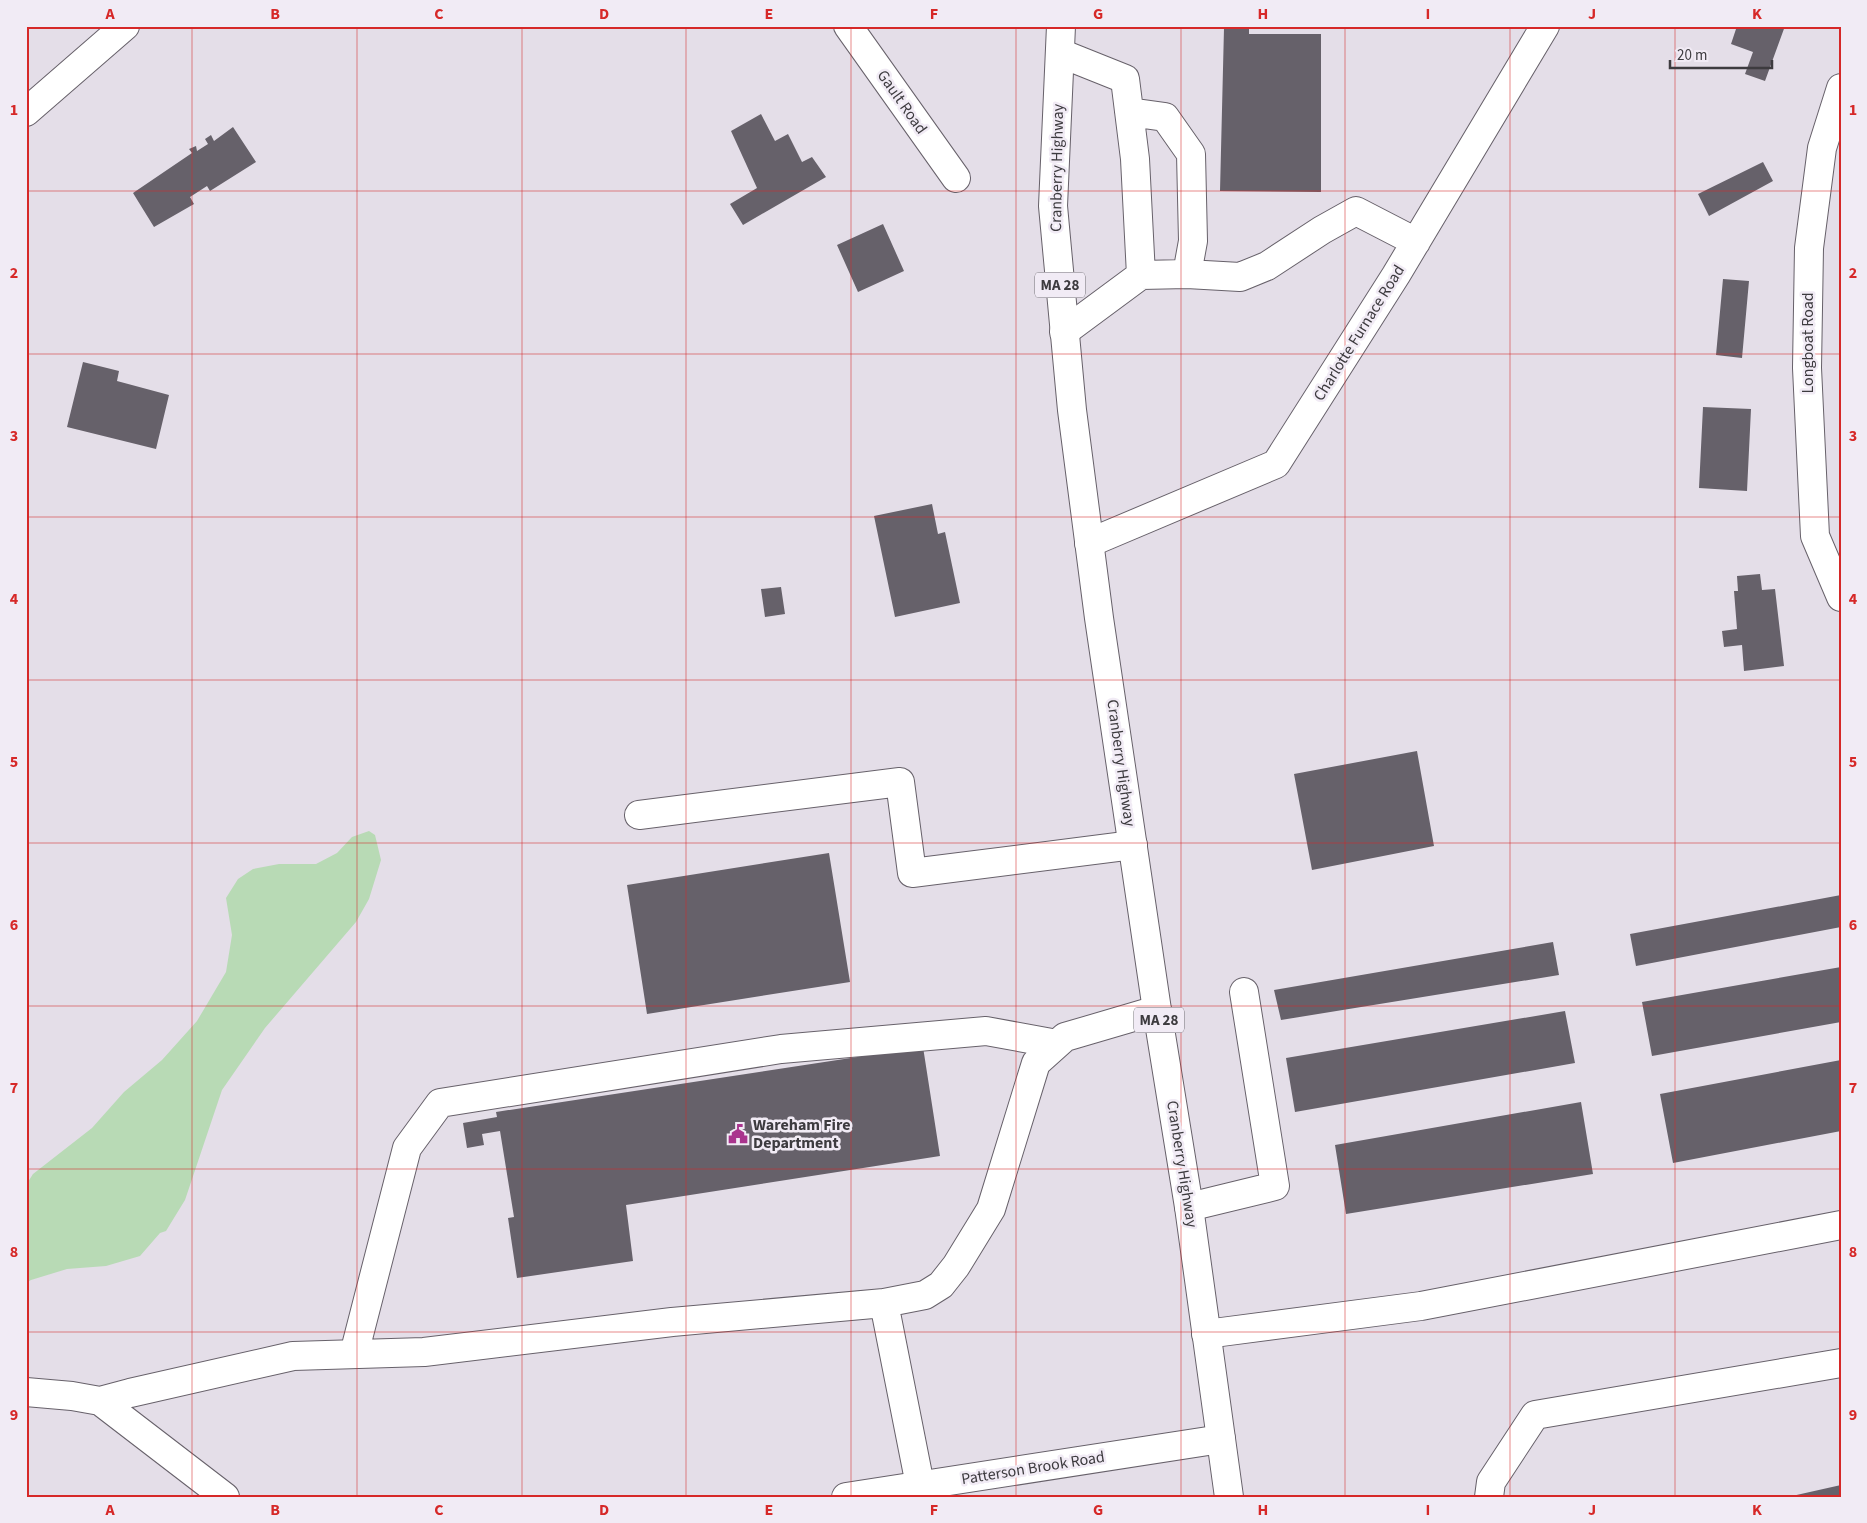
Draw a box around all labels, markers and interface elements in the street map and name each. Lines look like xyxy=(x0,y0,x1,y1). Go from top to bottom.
text: A xyxy=(104,3,115,25)
text: B xyxy=(270,3,280,25)
text: C xyxy=(434,3,444,25)
text: D xyxy=(599,3,609,25)
text: E xyxy=(765,3,773,25)
text: F xyxy=(930,3,938,25)
text: G xyxy=(1093,3,1103,25)
text: H xyxy=(1258,3,1268,25)
text: I xyxy=(1426,3,1430,25)
text: J xyxy=(1588,3,1596,25)
text: K xyxy=(1752,3,1762,25)
scale bar xyxy=(1670,38,1772,70)
text: 20 m xyxy=(1677,45,1707,66)
street label: Gault Road xyxy=(872,66,932,138)
text: 1 xyxy=(10,99,18,121)
text: 1 xyxy=(1849,99,1857,121)
street label: Cranberry Highway xyxy=(1045,103,1069,232)
street label: Charlotte Furnace Road xyxy=(1308,261,1410,405)
text: 2 xyxy=(10,262,18,284)
text: 2 xyxy=(1849,262,1857,284)
road number: MA 28 xyxy=(1035,272,1085,298)
street label: Longboat Road xyxy=(1797,292,1819,394)
text: 3 xyxy=(10,425,18,447)
text: 3 xyxy=(1849,425,1857,447)
text: 4 xyxy=(10,588,19,610)
text: 4 xyxy=(1849,588,1858,610)
street label: Cranberry Highway xyxy=(1101,698,1141,828)
text: 5 xyxy=(10,751,18,773)
text: 5 xyxy=(1849,751,1857,773)
text: 6 xyxy=(10,914,18,936)
text: 6 xyxy=(1849,914,1857,936)
road number: MA 28 xyxy=(1134,1008,1184,1032)
text: 7 xyxy=(10,1077,18,1099)
text: 7 xyxy=(1849,1077,1857,1099)
street label: Cranberry Highway xyxy=(1161,1099,1203,1230)
place label: Wareham Fire Department xyxy=(753,1114,851,1154)
public building icon: Wareham Fire Department xyxy=(727,1123,749,1145)
text: 8 xyxy=(10,1241,18,1263)
text: 8 xyxy=(1849,1241,1857,1263)
text: 9 xyxy=(10,1404,18,1426)
text: 9 xyxy=(1849,1404,1857,1426)
street label: Patterson Brook Road xyxy=(960,1446,1106,1490)
text: A xyxy=(104,1499,115,1521)
text: B xyxy=(270,1499,280,1521)
text: C xyxy=(434,1499,444,1521)
text: D xyxy=(599,1499,609,1521)
text: E xyxy=(765,1499,773,1521)
text: F xyxy=(930,1499,938,1521)
text: G xyxy=(1093,1499,1103,1521)
text: H xyxy=(1258,1499,1268,1521)
text: I xyxy=(1426,1499,1430,1521)
text: J xyxy=(1588,1499,1596,1521)
text: K xyxy=(1752,1499,1762,1521)

